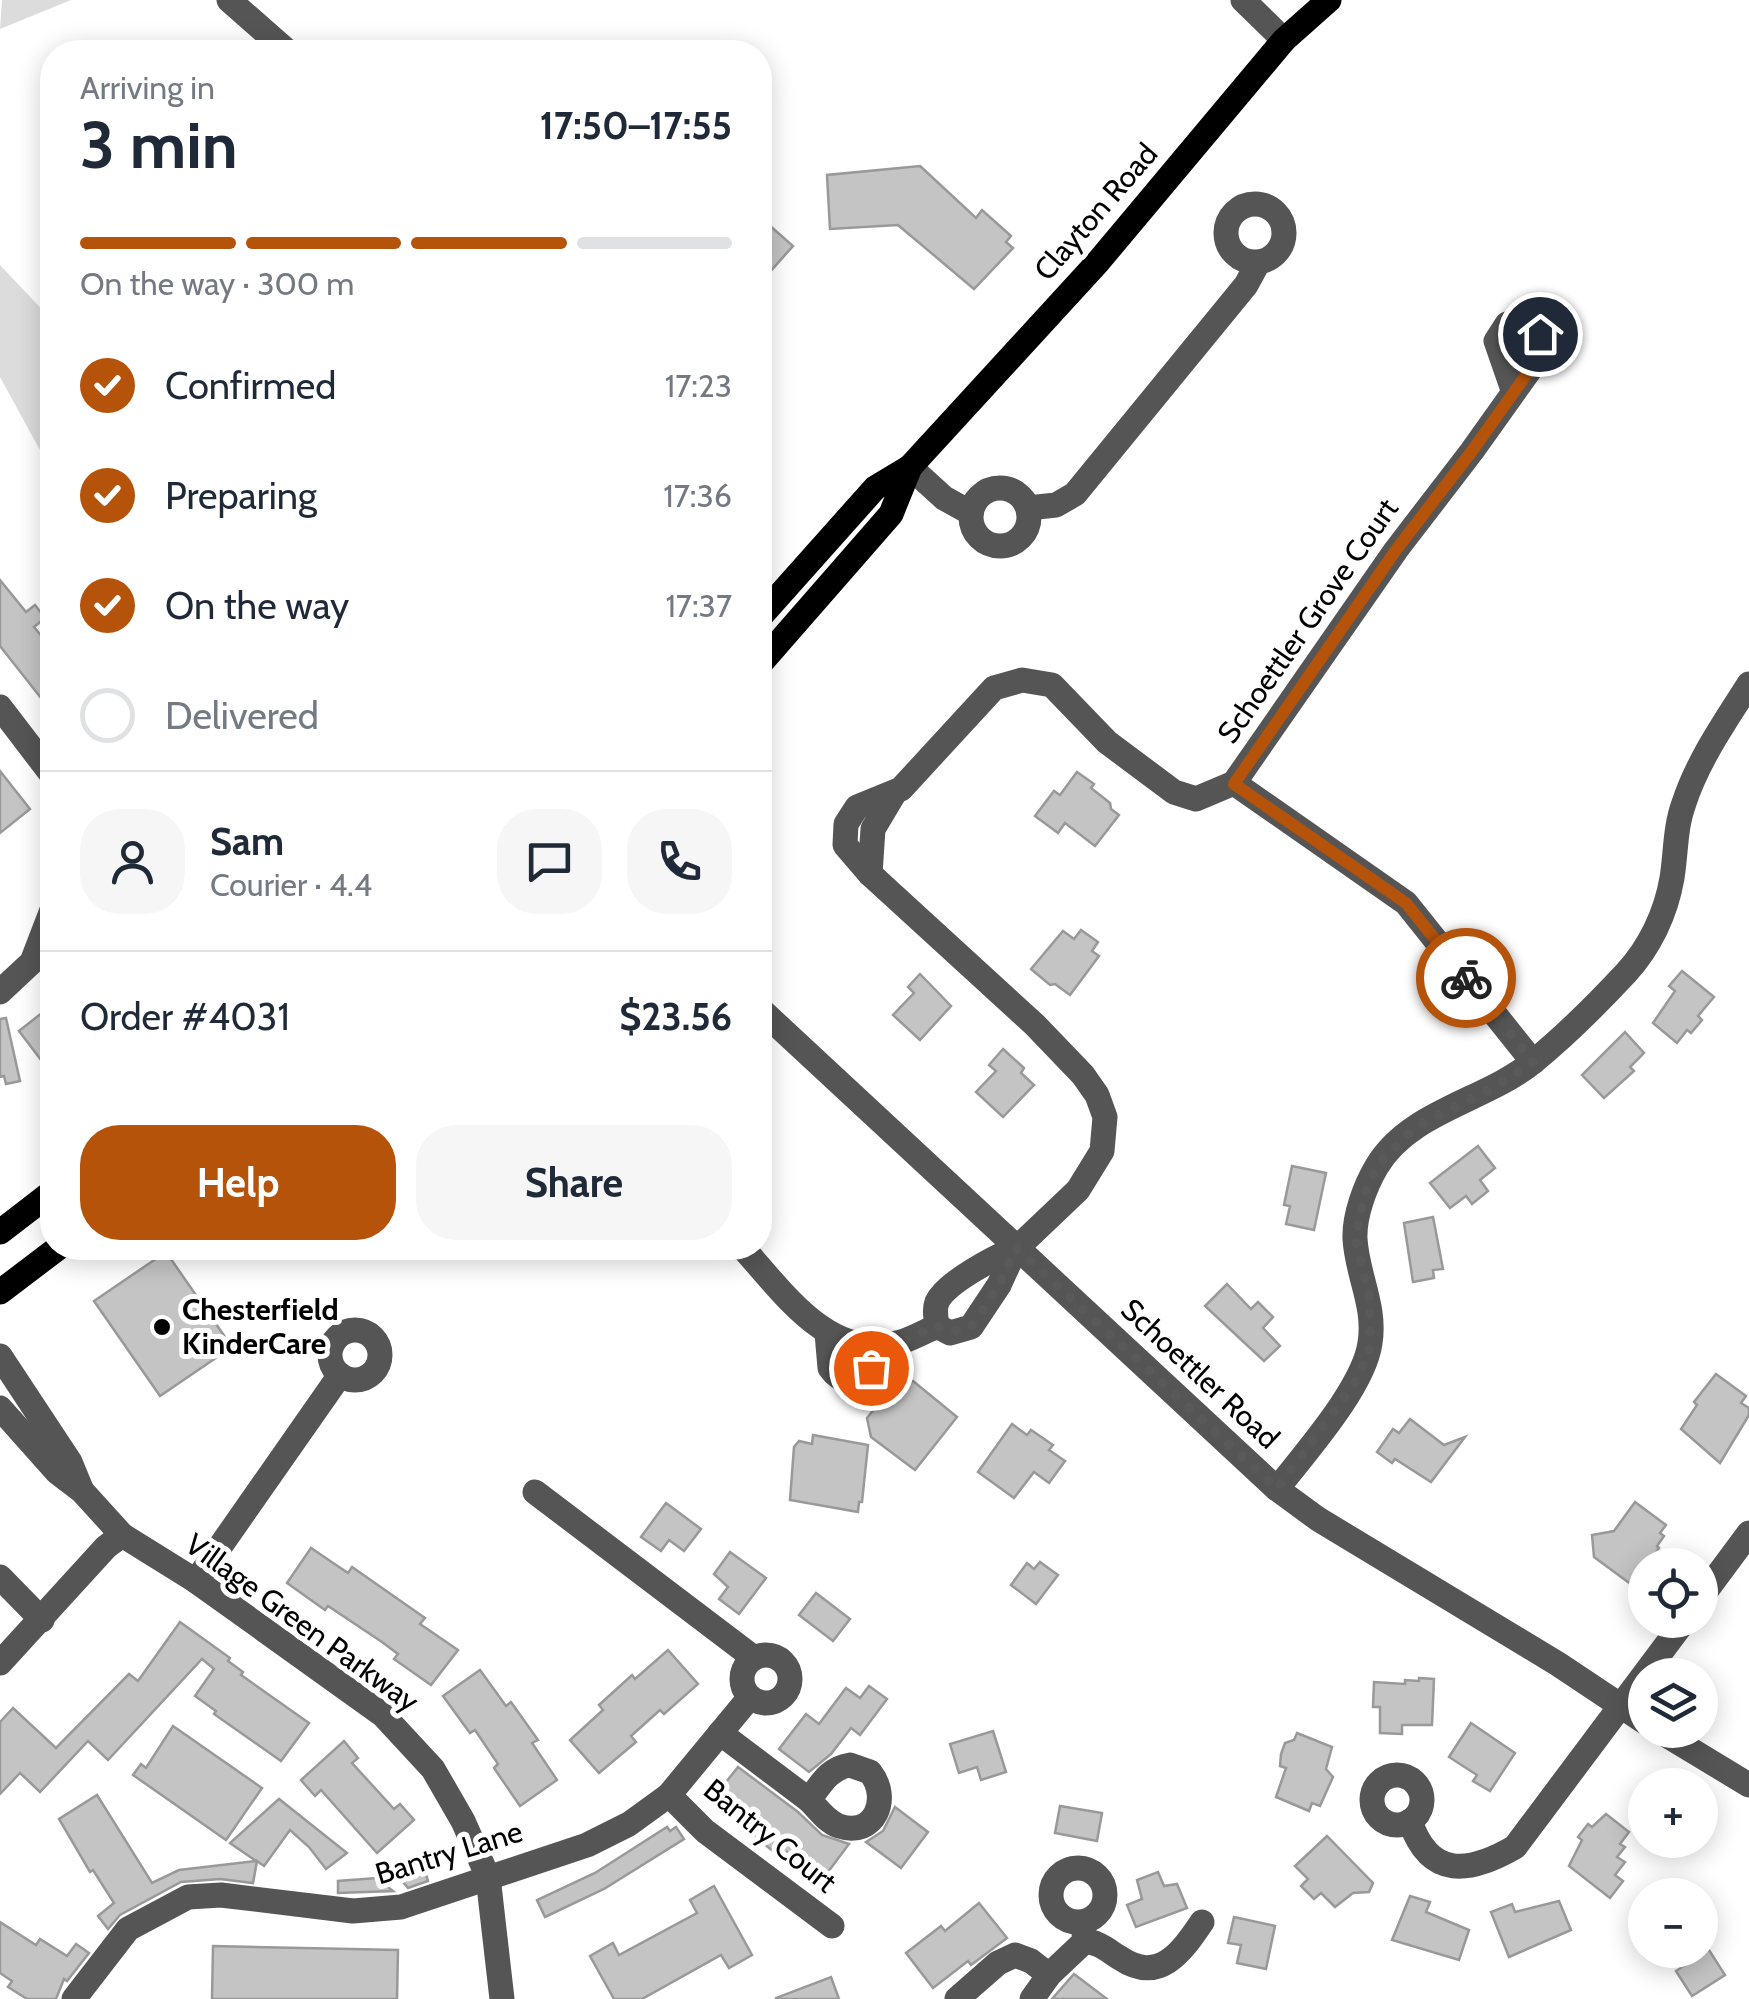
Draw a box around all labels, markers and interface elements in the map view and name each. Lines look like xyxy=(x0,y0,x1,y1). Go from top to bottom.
text: Arriving in xyxy=(80,68,215,107)
text: 17:50–17:55 xyxy=(540,102,732,149)
text: 3 min xyxy=(80,105,238,184)
street label: Clayton Road xyxy=(1026,136,1165,288)
text: On the way · 300 m xyxy=(80,264,354,303)
pin xyxy=(1498,292,1583,377)
icon: home xyxy=(1513,307,1568,362)
icon: check xyxy=(80,358,135,413)
text: Confirmed xyxy=(165,362,336,409)
text: 17:23 xyxy=(665,366,732,405)
icon: check xyxy=(80,468,135,523)
text: Preparing xyxy=(165,472,317,519)
text: 17:36 xyxy=(663,476,732,515)
street label: Schoettler Grove Court xyxy=(1209,491,1406,750)
icon: check xyxy=(80,578,135,633)
text: On the way xyxy=(165,582,349,629)
text: 17:37 xyxy=(665,586,732,625)
text: Delivered xyxy=(165,692,319,739)
button: person xyxy=(80,809,185,914)
button: chat xyxy=(497,809,602,914)
button: phone xyxy=(627,809,732,914)
text: Sam xyxy=(210,818,284,865)
text: Courier · 4.4 xyxy=(210,865,372,904)
courier xyxy=(1416,928,1516,1028)
icon: bike xyxy=(1439,951,1494,1006)
text: Order #4031 xyxy=(80,993,290,1040)
text: $23.56 xyxy=(619,993,732,1040)
button: Help xyxy=(80,1125,396,1240)
button: Share xyxy=(416,1125,732,1240)
place label: Chesterfield KinderCare xyxy=(182,1291,339,1362)
street label: Schoettler Road xyxy=(1113,1291,1287,1456)
marker: Chesterfield KinderCare xyxy=(151,1316,173,1338)
pin xyxy=(829,1326,914,1411)
icon: bag xyxy=(844,1341,899,1396)
street label: Village Green Parkway xyxy=(178,1525,426,1720)
map controls xyxy=(1628,1548,1718,1968)
button: locate xyxy=(1628,1548,1718,1638)
button: layers xyxy=(1628,1658,1718,1748)
button: + xyxy=(1628,1768,1718,1858)
street label: Bantry Court xyxy=(696,1771,844,1900)
street label: Bantry Lane xyxy=(371,1813,527,1892)
button: − xyxy=(1628,1878,1718,1968)

